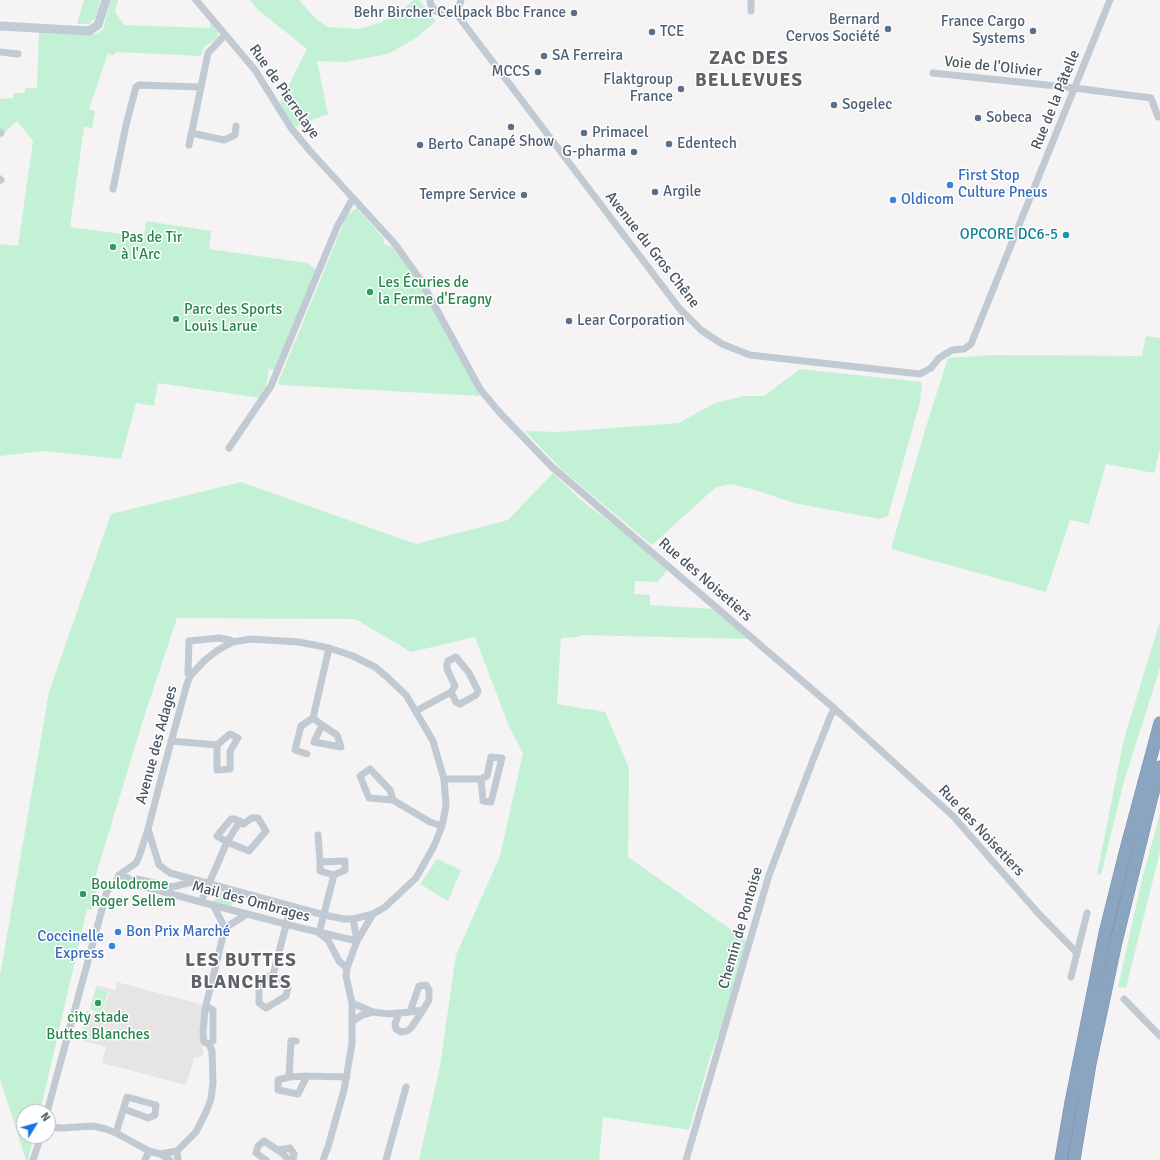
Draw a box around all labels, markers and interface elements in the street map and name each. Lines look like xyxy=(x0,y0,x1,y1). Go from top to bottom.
place label: Behr Bircher Cellpack Bbc France xyxy=(353,4,566,22)
marker: Behr Bircher Cellpack Bbc France xyxy=(569,8,579,18)
place label: Bernard Cervos Société xyxy=(786,11,880,46)
place label: France Cargo Systems xyxy=(941,13,1025,48)
place label: TCE xyxy=(660,23,684,41)
marker: Bernard Cervos Société xyxy=(883,24,893,34)
marker: France Cargo Systems xyxy=(1028,26,1038,36)
marker: TCE xyxy=(647,27,657,37)
street label: Rue de Pierrelaye xyxy=(245,41,323,143)
place label: SA Ferreira xyxy=(552,47,623,65)
street label: Rue de la Pâtelle xyxy=(1028,47,1084,153)
district label: ZAC DES BELLEVUES xyxy=(695,48,803,92)
marker: SA Ferreira xyxy=(539,51,549,61)
street label: Voie de l'Olivier xyxy=(943,53,1043,81)
place label: MCCS xyxy=(491,63,530,81)
marker: MCCS xyxy=(533,67,543,77)
place label: Flaktgroup France xyxy=(603,71,673,106)
marker: Flaktgroup France xyxy=(676,84,686,94)
place label: Sogelec xyxy=(842,96,892,114)
marker: Sogelec xyxy=(829,100,839,110)
place label: Sobeca xyxy=(986,109,1032,127)
marker: Sobeca xyxy=(973,113,983,123)
marker: Canapé Show xyxy=(506,122,516,132)
place label: Primacel xyxy=(592,124,649,142)
marker: Primacel xyxy=(579,128,589,138)
place label: Canapé Show xyxy=(468,133,554,151)
place label: Edentech xyxy=(677,135,737,153)
place label: Berto xyxy=(428,136,463,154)
marker: Edentech xyxy=(664,139,674,149)
marker: Berto xyxy=(415,140,425,150)
place label: G-pharma xyxy=(562,143,626,161)
marker: G-pharma xyxy=(629,147,639,157)
place label: First Stop Culture Pneus xyxy=(958,167,1048,202)
marker: First Stop Culture Pneus xyxy=(945,180,955,190)
place label: Argile xyxy=(663,183,701,201)
place label: Tempre Service xyxy=(419,186,516,204)
marker: Argile xyxy=(650,187,660,197)
street label: Avenue du Gros Chêne xyxy=(601,188,703,312)
marker: Tempre Service xyxy=(519,190,529,200)
place label: Oldicom xyxy=(901,191,954,209)
marker: Oldicom xyxy=(888,195,898,205)
place label: OPCORE DC6-5 xyxy=(960,226,1058,244)
place label: Pas de Tir à l'Arc xyxy=(121,229,182,264)
marker: OPCORE DC6-5 xyxy=(1061,230,1071,240)
marker: Pas de Tir à l'Arc xyxy=(108,242,118,252)
place label: Les Écuries de la Ferme d'Eragny xyxy=(378,274,492,309)
marker: Les Écuries de la Ferme d'Eragny xyxy=(365,287,375,297)
place label: Parc des Sports Louis Larue xyxy=(184,301,282,336)
place label: Lear Corporation xyxy=(577,312,685,330)
marker: Parc des Sports Louis Larue xyxy=(171,314,181,324)
marker: Lear Corporation xyxy=(564,316,574,326)
street label: Rue des Noisetiers xyxy=(655,534,755,626)
street label: Avenue des Adages xyxy=(133,684,181,806)
street label: Rue des Noisetiers xyxy=(934,782,1028,880)
street label: Chemin de Pontoise xyxy=(715,865,767,991)
place label: Boulodrome Roger Sellem xyxy=(91,876,176,911)
street label: Mail des Ombrages xyxy=(190,878,312,926)
marker: Boulodrome Roger Sellem xyxy=(78,889,88,899)
place label: Bon Prix Marché xyxy=(126,923,230,941)
marker: Bon Prix Marché xyxy=(113,927,123,937)
place label: Coccinelle Express xyxy=(37,928,104,963)
marker: Coccinelle Express xyxy=(107,941,117,951)
district label: LES BUTTES BLANCHES xyxy=(185,950,297,994)
marker: city stade Buttes Blanches xyxy=(93,998,103,1008)
place label: city stade Buttes Blanches xyxy=(46,1009,150,1044)
north arrow xyxy=(16,1104,56,1144)
text: N xyxy=(38,1110,53,1124)

